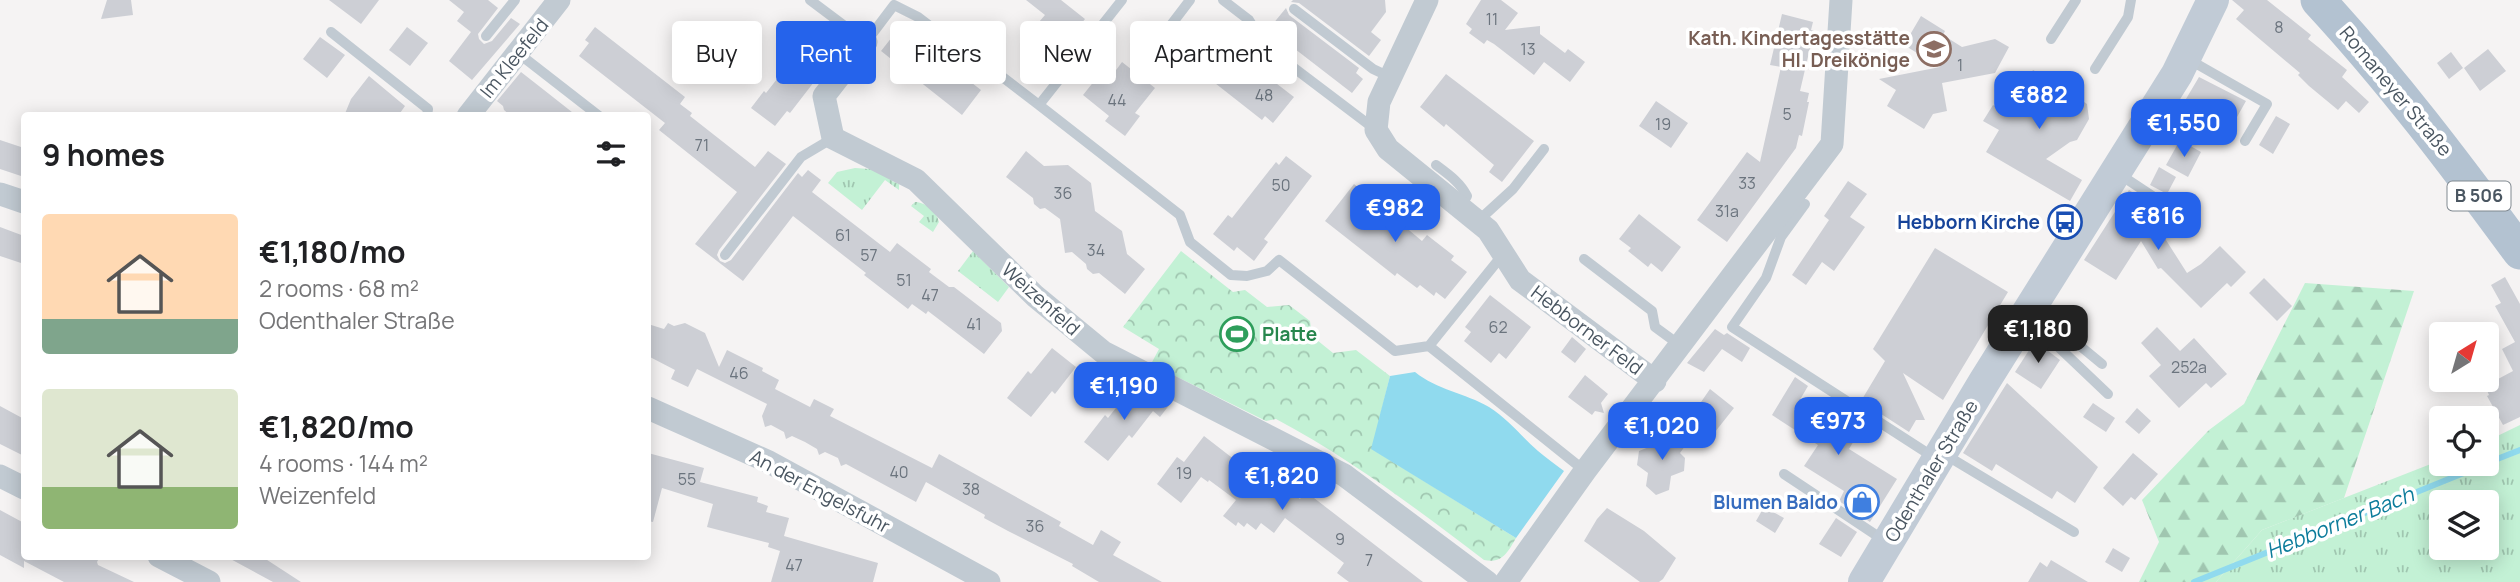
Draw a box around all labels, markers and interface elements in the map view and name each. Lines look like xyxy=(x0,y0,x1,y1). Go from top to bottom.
house number: 11 xyxy=(1486,8,1498,30)
street label: Im Kleefeld xyxy=(474,13,554,103)
house number: 8 xyxy=(2274,16,2284,38)
street label: Romaneyer Straße xyxy=(2334,20,2458,162)
chip: Buy xyxy=(672,21,762,84)
chip: Rent xyxy=(776,21,876,84)
chip: Filters xyxy=(890,21,1006,84)
chip: New xyxy=(1020,21,1116,84)
chip: Apartment xyxy=(1130,21,1297,84)
place label: Kath. Kindertagesstätte Hl. Dreikönige xyxy=(1688,25,1910,73)
school or university icon: Kath. Kindertagesstätte Hl. Dreikönige xyxy=(1915,30,1953,68)
house number: 13 xyxy=(1520,38,1536,60)
house number: 1 xyxy=(1957,54,1963,76)
pin: €882 xyxy=(1998,72,2080,131)
text: €882 xyxy=(2010,78,2068,110)
house number: 48 xyxy=(1255,84,1273,106)
house number: 44 xyxy=(1107,89,1127,111)
pin: €1,550 xyxy=(2127,100,2241,159)
house number: 5 xyxy=(1782,103,1792,125)
text: €1,550 xyxy=(2147,106,2221,138)
house number: 19 xyxy=(1655,113,1671,135)
text: 9 homes xyxy=(42,134,165,175)
house number: 71 xyxy=(695,134,709,156)
icon: filters xyxy=(592,135,630,173)
house number: 33 xyxy=(1738,172,1756,194)
house number: 50 xyxy=(1272,174,1291,196)
house number: 36 xyxy=(1054,182,1072,204)
road number: B 506 xyxy=(2448,182,2510,210)
pin: €982 xyxy=(1354,184,1436,244)
text: €982 xyxy=(1366,191,1424,223)
pin: €816 xyxy=(2117,192,2199,252)
text: €816 xyxy=(2131,199,2185,231)
house number: 31a xyxy=(1715,200,1739,222)
bus stop icon: Hebborn Kirche xyxy=(2046,203,2084,241)
place label: Hebborn Kirche xyxy=(1897,209,2040,235)
house number: 61 xyxy=(835,224,851,246)
text: €1,180/mo xyxy=(259,231,406,272)
house number: 34 xyxy=(1087,239,1105,261)
icon: home xyxy=(98,242,182,326)
house number: 57 xyxy=(860,244,878,266)
street label: Weizenfeld xyxy=(996,257,1086,341)
house number: 51 xyxy=(896,269,912,291)
text: 2 rooms · 68 m² xyxy=(259,272,419,304)
street label: Hebborner Feld xyxy=(1526,279,1648,381)
house number: 47 xyxy=(921,284,939,306)
text: Odenthaler Straße xyxy=(259,304,455,336)
pin: €1,180 xyxy=(1981,306,2095,365)
text: €1,180 xyxy=(2004,312,2072,344)
house number: 41 xyxy=(966,313,982,335)
sports icon: Platte xyxy=(1218,315,1256,353)
house number: 62 xyxy=(1488,316,1508,338)
place label: Platte xyxy=(1262,321,1317,347)
north arrow xyxy=(2429,322,2499,392)
map controls xyxy=(2429,322,2499,560)
house number: 252a xyxy=(2171,356,2207,378)
house number: 46 xyxy=(729,362,749,384)
pin: €1,190 xyxy=(1067,362,1181,422)
text: €1,190 xyxy=(1090,369,1158,401)
street label: Odenthaler Straße xyxy=(1878,395,1984,547)
pin: €973 xyxy=(1797,398,1879,457)
pin: €1,020 xyxy=(1605,402,1719,462)
text: €973 xyxy=(1810,404,1866,436)
text: €1,820/mo xyxy=(259,406,414,447)
button: locate xyxy=(2429,406,2499,476)
text: €1,020 xyxy=(1624,409,1700,441)
icon: home xyxy=(98,417,182,501)
street label: An der Engelsfuhr xyxy=(745,443,895,539)
text: 4 rooms · 144 m² xyxy=(259,447,428,479)
pin: €1,820 xyxy=(1225,452,1339,512)
text: €1,820 xyxy=(1245,459,1319,491)
house number: 40 xyxy=(889,461,909,483)
house number: 19 xyxy=(1176,462,1192,484)
house number: 55 xyxy=(678,468,696,490)
house number: 38 xyxy=(962,478,980,500)
text: Weizenfeld xyxy=(259,479,376,511)
water label: Hebborner Bach xyxy=(2262,479,2419,564)
shop icon: Blumen Baldo xyxy=(1843,483,1881,521)
place label: Blumen Baldo xyxy=(1713,489,1838,515)
button: layers xyxy=(2429,490,2499,560)
house number: 36 xyxy=(1026,515,1044,537)
house number: 9 xyxy=(1335,528,1345,550)
house number: 7 xyxy=(1365,549,1373,571)
house number: 47 xyxy=(785,554,803,576)

